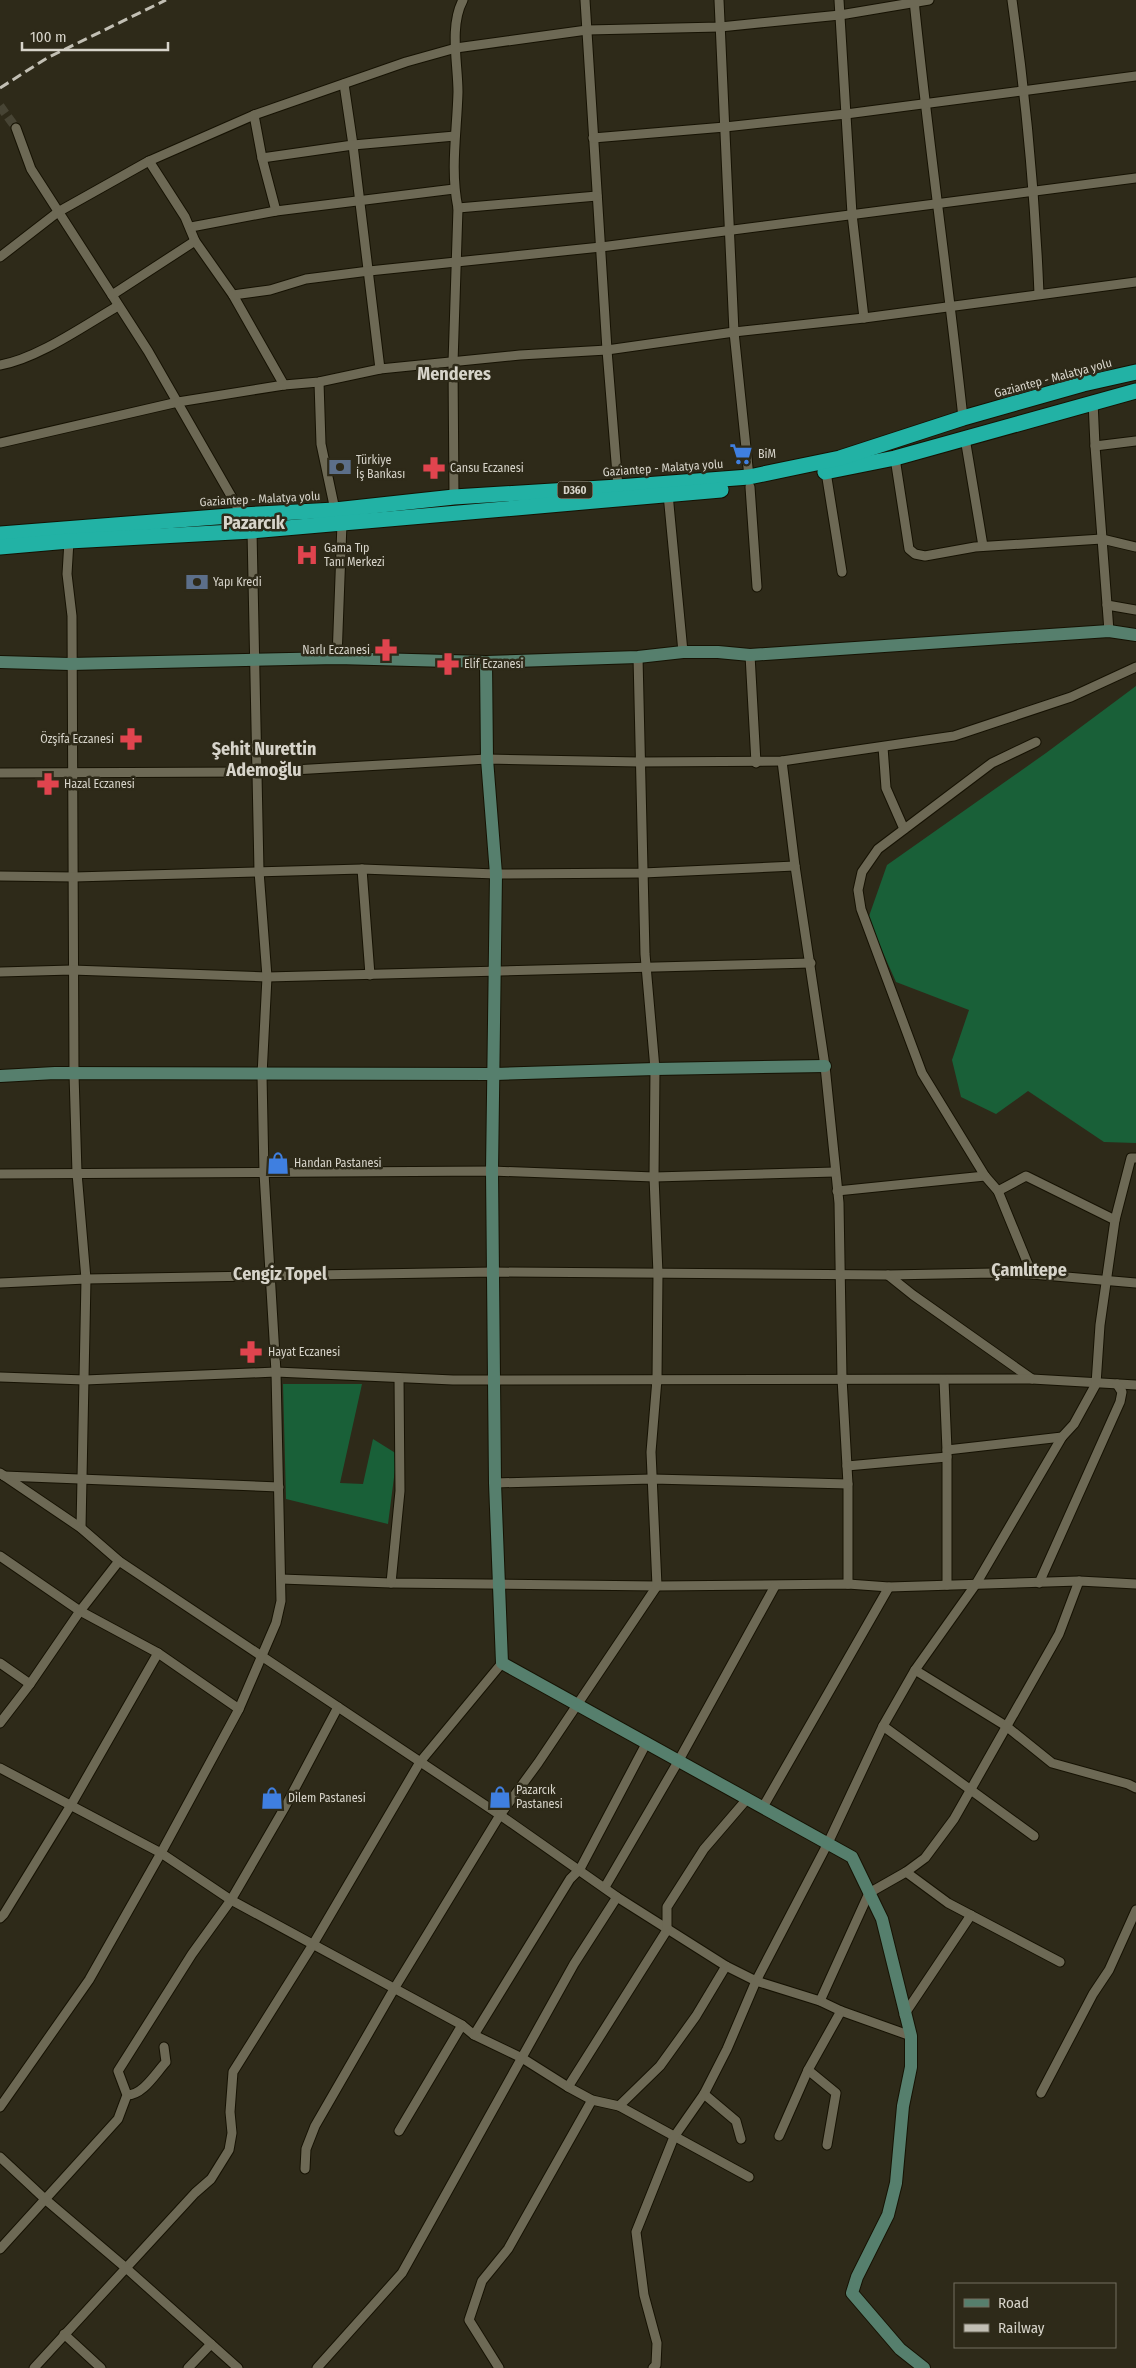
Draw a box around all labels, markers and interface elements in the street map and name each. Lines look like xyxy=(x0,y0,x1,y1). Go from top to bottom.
scale bar xyxy=(22,20,169,52)
text: 100 m xyxy=(30,28,67,46)
street label: Gaziantep - Malatya yolu xyxy=(993,356,1113,400)
district label: Menderes xyxy=(417,363,491,385)
supermarket icon: BiM xyxy=(728,441,754,467)
place label: BiM xyxy=(758,447,776,461)
place label: Türkiye İş Bankası xyxy=(356,453,405,481)
bank icon: Türkiye İş Bankası xyxy=(327,454,353,480)
pharmacy icon: Cansu Eczanesi xyxy=(421,455,447,481)
street label: Gaziantep - Malatya yolu xyxy=(602,457,724,479)
place label: Cansu Eczanesi xyxy=(450,461,524,475)
road number: D360 xyxy=(558,482,592,498)
street label: Gaziantep - Malatya yolu xyxy=(199,489,321,509)
district label: Pazarcık xyxy=(223,512,286,534)
place label: Gama Tıp Tanı Merkezi xyxy=(324,541,385,569)
hospital icon: Gama Tıp Tanı Merkezi xyxy=(294,542,320,568)
bank icon: Yapı Kredi xyxy=(184,569,210,595)
place label: Yapı Kredi xyxy=(213,575,262,589)
pharmacy icon: Narlı Eczanesi xyxy=(373,637,399,663)
place label: Narlı Eczanesi xyxy=(302,643,370,657)
pharmacy icon: Elif Eczanesi xyxy=(435,651,461,677)
place label: Elif Eczanesi xyxy=(464,657,524,671)
pharmacy icon: Özşifa Eczanesi xyxy=(118,726,144,752)
place label: Özşifa Eczanesi xyxy=(40,730,114,746)
district label: Şehit Nurettin Ademoğlu xyxy=(212,738,316,781)
pharmacy icon: Hazal Eczanesi xyxy=(35,771,61,797)
place label: Hazal Eczanesi xyxy=(64,777,135,791)
shop icon: Handan Pastanesi xyxy=(265,1150,291,1176)
place label: Handan Pastanesi xyxy=(294,1156,382,1170)
district label: Çamlıtepe xyxy=(991,1259,1067,1281)
district label: Cengiz Topel xyxy=(233,1263,327,1285)
pharmacy icon: Hayat Eczanesi xyxy=(238,1339,264,1365)
place label: Hayat Eczanesi xyxy=(268,1345,340,1359)
place label: Pazarcık Pastanesi xyxy=(516,1783,563,1811)
shop icon: Pazarcık Pastanesi xyxy=(487,1784,513,1810)
shop icon: Dilem Pastanesi xyxy=(259,1785,285,1811)
place label: Dilem Pastanesi xyxy=(288,1791,366,1805)
legend xyxy=(954,2283,1116,2348)
text: Road xyxy=(998,2294,1029,2312)
text: Railway xyxy=(998,2319,1045,2337)

